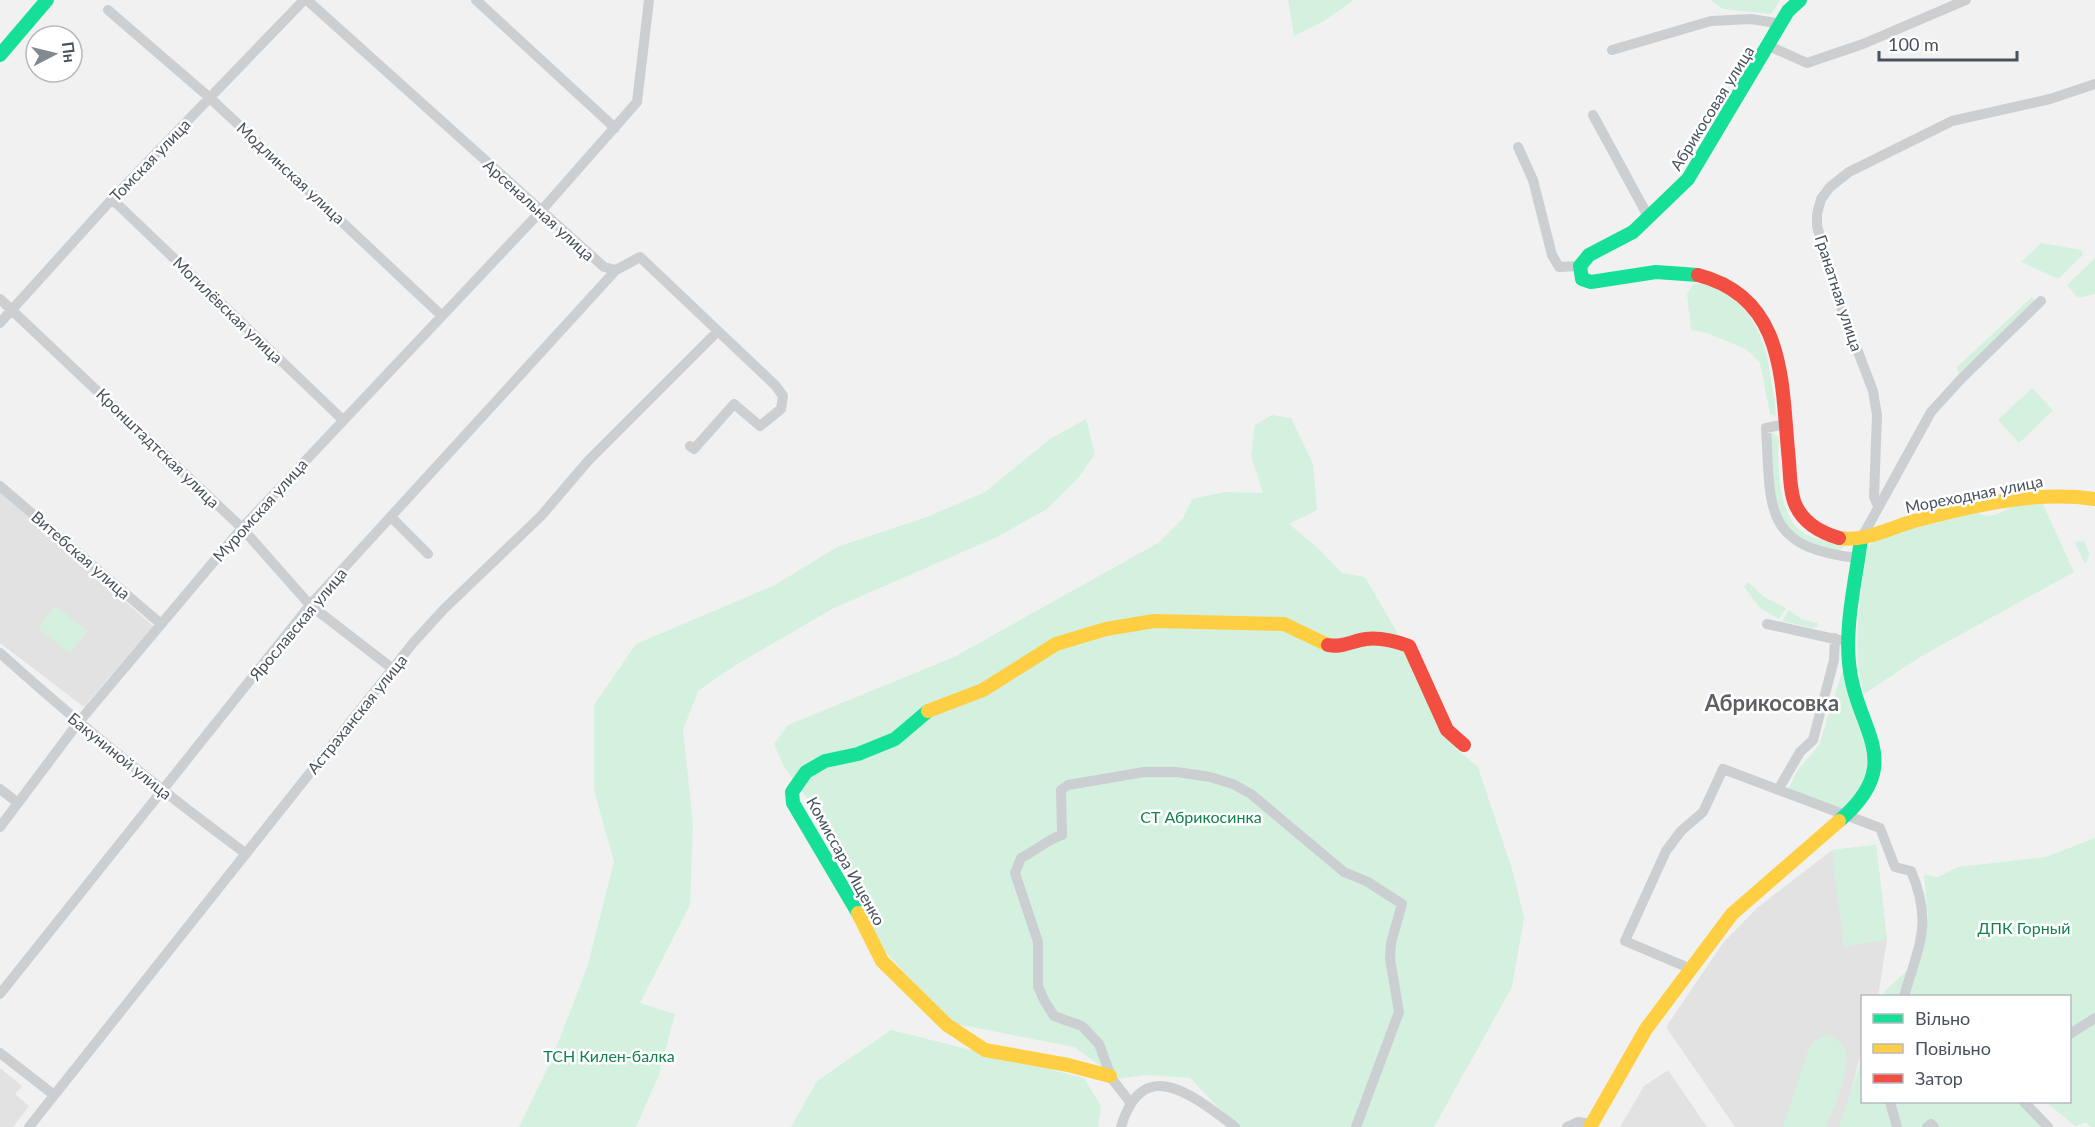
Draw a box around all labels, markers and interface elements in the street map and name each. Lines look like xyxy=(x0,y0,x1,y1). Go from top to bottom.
north arrow xyxy=(24,24,84,84)
scale bar xyxy=(1879,24,2017,62)
text: 100 m xyxy=(1888,33,1939,55)
text: Пн xyxy=(59,41,80,64)
street label: Абрикосовая улица xyxy=(1666,42,1758,173)
street label: Томская улица xyxy=(105,114,194,205)
street label: Модлинская улица xyxy=(234,118,349,227)
street label: Арсенальная улица xyxy=(480,155,599,264)
street label: Гранатная улица xyxy=(1812,232,1867,353)
street label: Могилёвская улица xyxy=(170,253,287,367)
street label: Кронштадтская улица xyxy=(93,384,224,511)
street label: Муромская улица xyxy=(208,454,311,565)
street label: Мореходная улица xyxy=(1903,471,2044,516)
street label: Витебская улица xyxy=(28,507,135,603)
street label: Ярославская улица xyxy=(244,564,350,685)
street label: Астраханская улица xyxy=(303,650,410,777)
district label: Абрикосовка xyxy=(1704,689,1839,716)
street label: Бакуниной улица xyxy=(65,708,176,803)
street label: Комиссара Ищенко xyxy=(803,793,890,928)
park label: СТ Абрикосинка xyxy=(1140,807,1262,826)
park label: ДПК Горный xyxy=(1978,918,2070,937)
legend xyxy=(1861,995,2071,1103)
text: Вільно xyxy=(1915,1007,1970,1029)
text: Повільно xyxy=(1915,1037,1991,1059)
park label: ТСН Килен-балка xyxy=(543,1046,675,1065)
text: Затор xyxy=(1915,1067,1963,1089)

